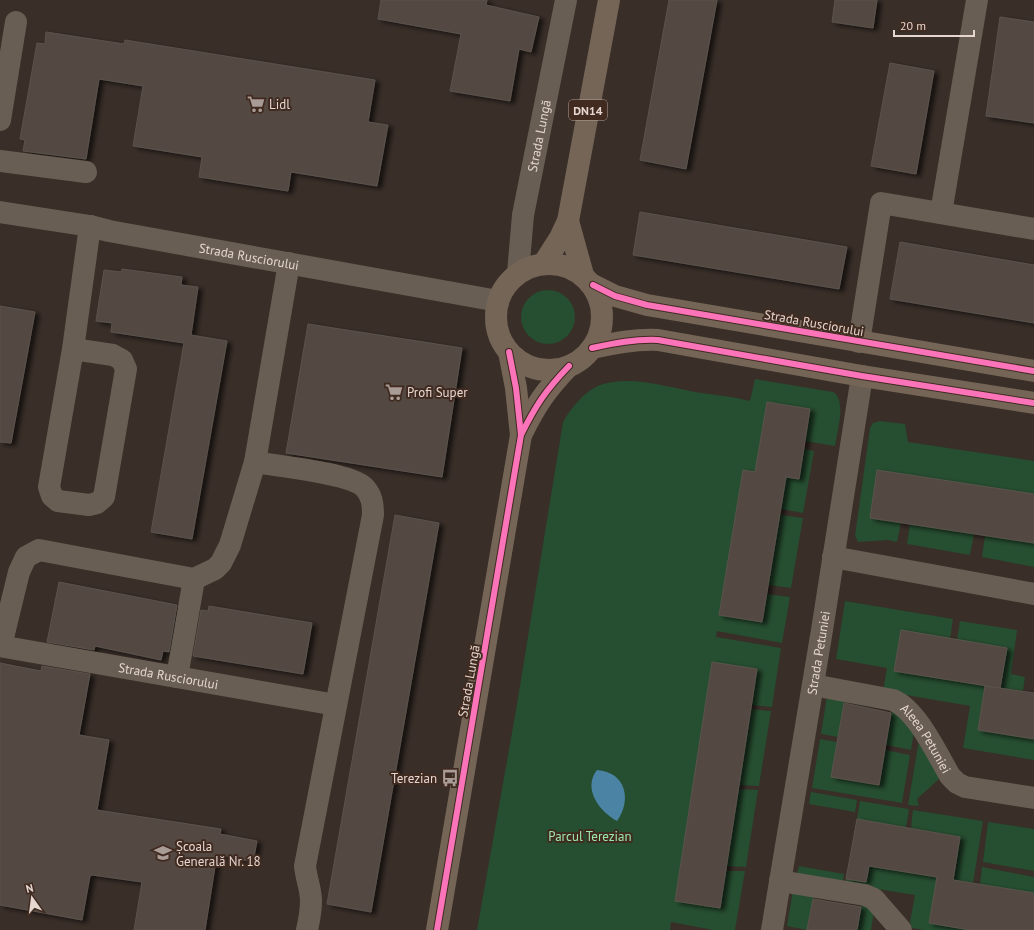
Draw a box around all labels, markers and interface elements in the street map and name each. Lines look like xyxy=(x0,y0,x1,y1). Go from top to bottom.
scale bar xyxy=(894,12,974,38)
text: 20 m xyxy=(900,18,926,33)
supermarket icon: Lidl xyxy=(246,94,266,114)
place label: Lidl xyxy=(269,96,290,113)
street label: Strada Lungă xyxy=(523,98,554,173)
road number: DN14 xyxy=(569,100,607,120)
street label: Strada Rusciorului xyxy=(198,239,300,274)
street label: Strada Rusciorului xyxy=(763,306,865,340)
supermarket icon: Profi Super xyxy=(384,382,404,402)
place label: Profi Super xyxy=(407,384,468,401)
street label: Strada Petuniei xyxy=(803,610,833,696)
street label: Strada Lungă xyxy=(454,644,484,718)
street label: Strada Rusciorului xyxy=(117,658,220,693)
street label: Aleea Petuniei xyxy=(897,700,955,776)
bus stop icon: Terezian xyxy=(440,768,460,788)
place label: Terezian xyxy=(391,770,437,787)
park label: Parcul Terezian xyxy=(548,828,632,845)
place label: Școala Generală Nr. 18 xyxy=(176,838,261,870)
school or university icon: Școala Generală Nr. 18 xyxy=(153,843,173,863)
north arrow xyxy=(12,878,52,918)
text: N xyxy=(24,881,35,896)

